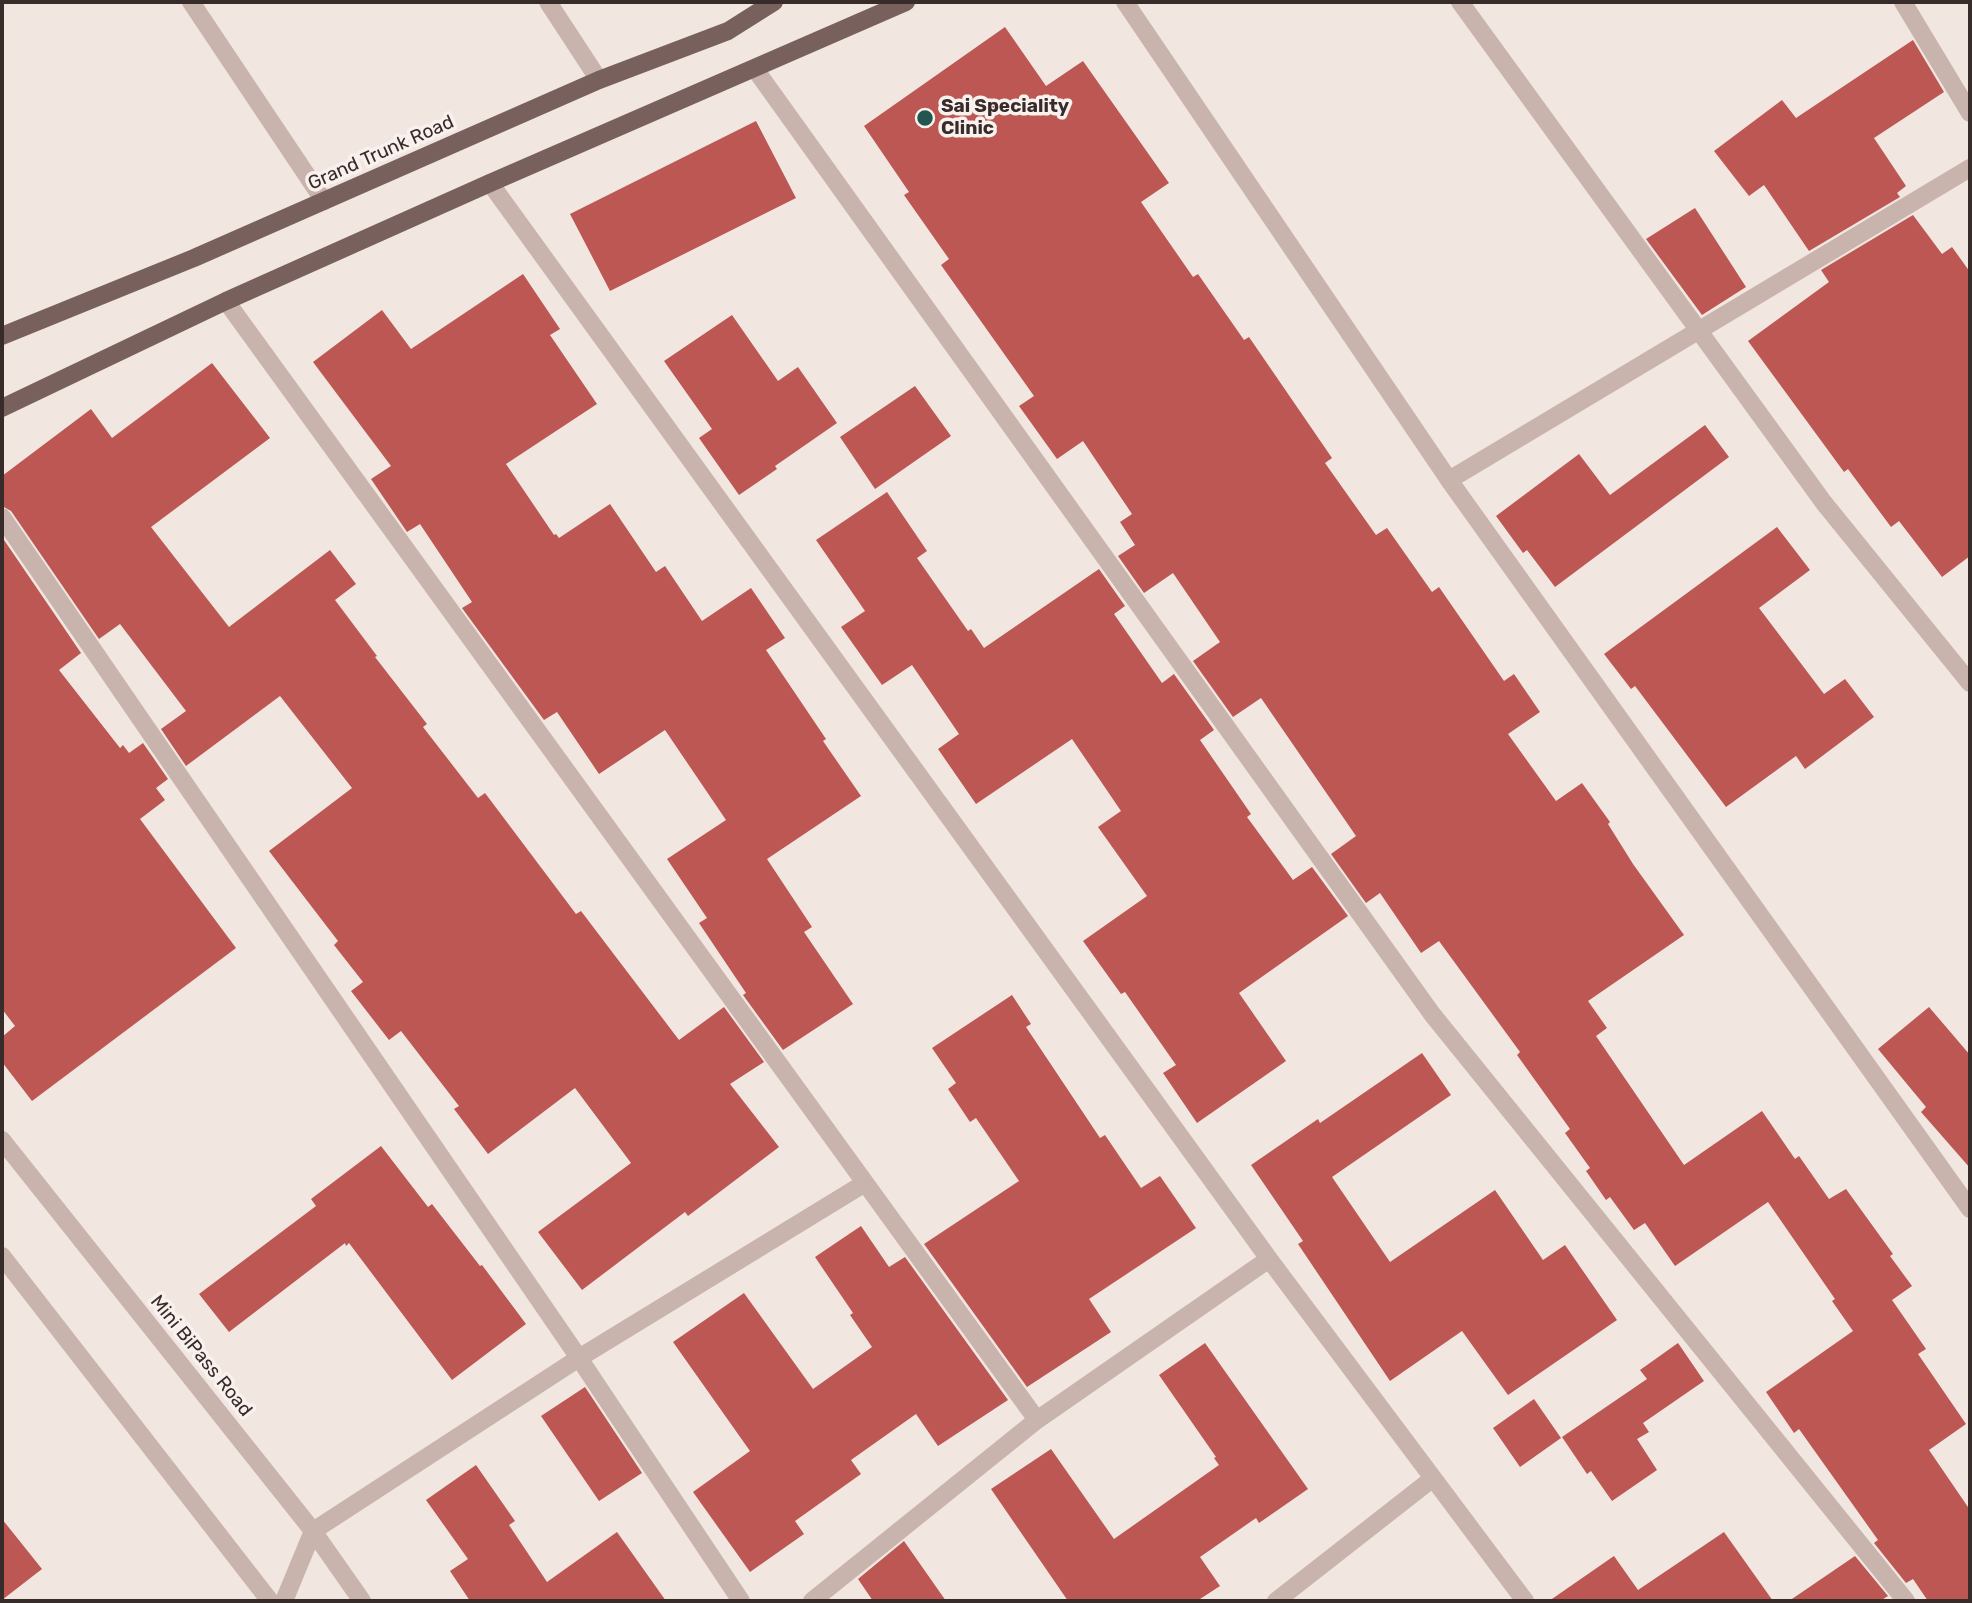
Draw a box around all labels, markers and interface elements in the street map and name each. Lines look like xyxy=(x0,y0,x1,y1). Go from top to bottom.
place label: Sai Speciality Clinic xyxy=(941,96,1069,140)
marker: Sai Speciality Clinic xyxy=(915,108,935,128)
street label: Grand Trunk Road xyxy=(305,111,457,195)
street label: Mini BiPass Road xyxy=(145,1291,257,1421)

